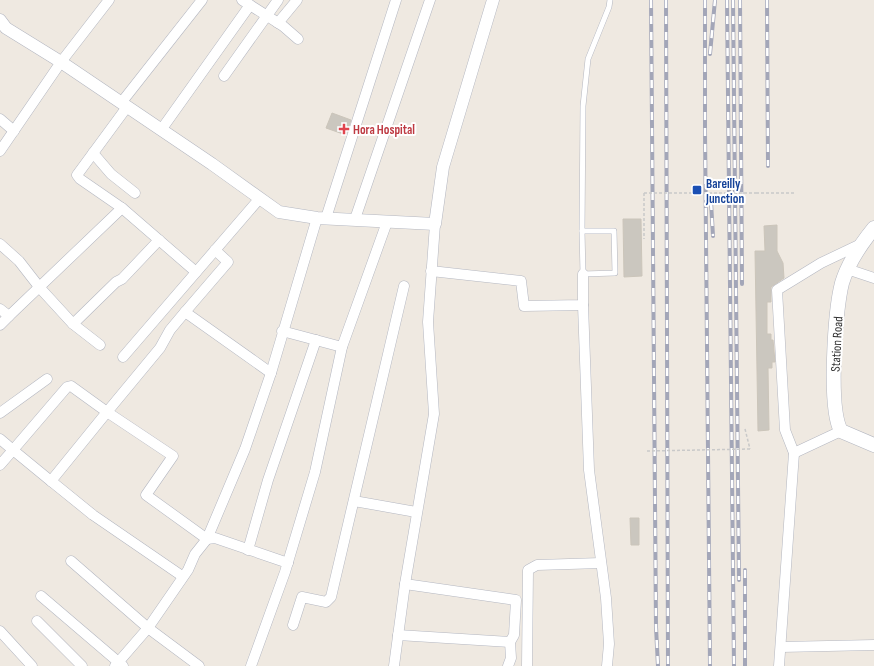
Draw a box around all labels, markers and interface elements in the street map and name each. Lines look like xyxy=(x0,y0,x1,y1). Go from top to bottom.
place label: Hora Hospital xyxy=(353,122,415,138)
marker: Hora Hospital xyxy=(338,123,350,135)
place label: Bareilly Junction xyxy=(705,176,744,207)
marker: Bareilly Junction xyxy=(691,184,703,196)
street label: Station Road xyxy=(828,316,846,372)

